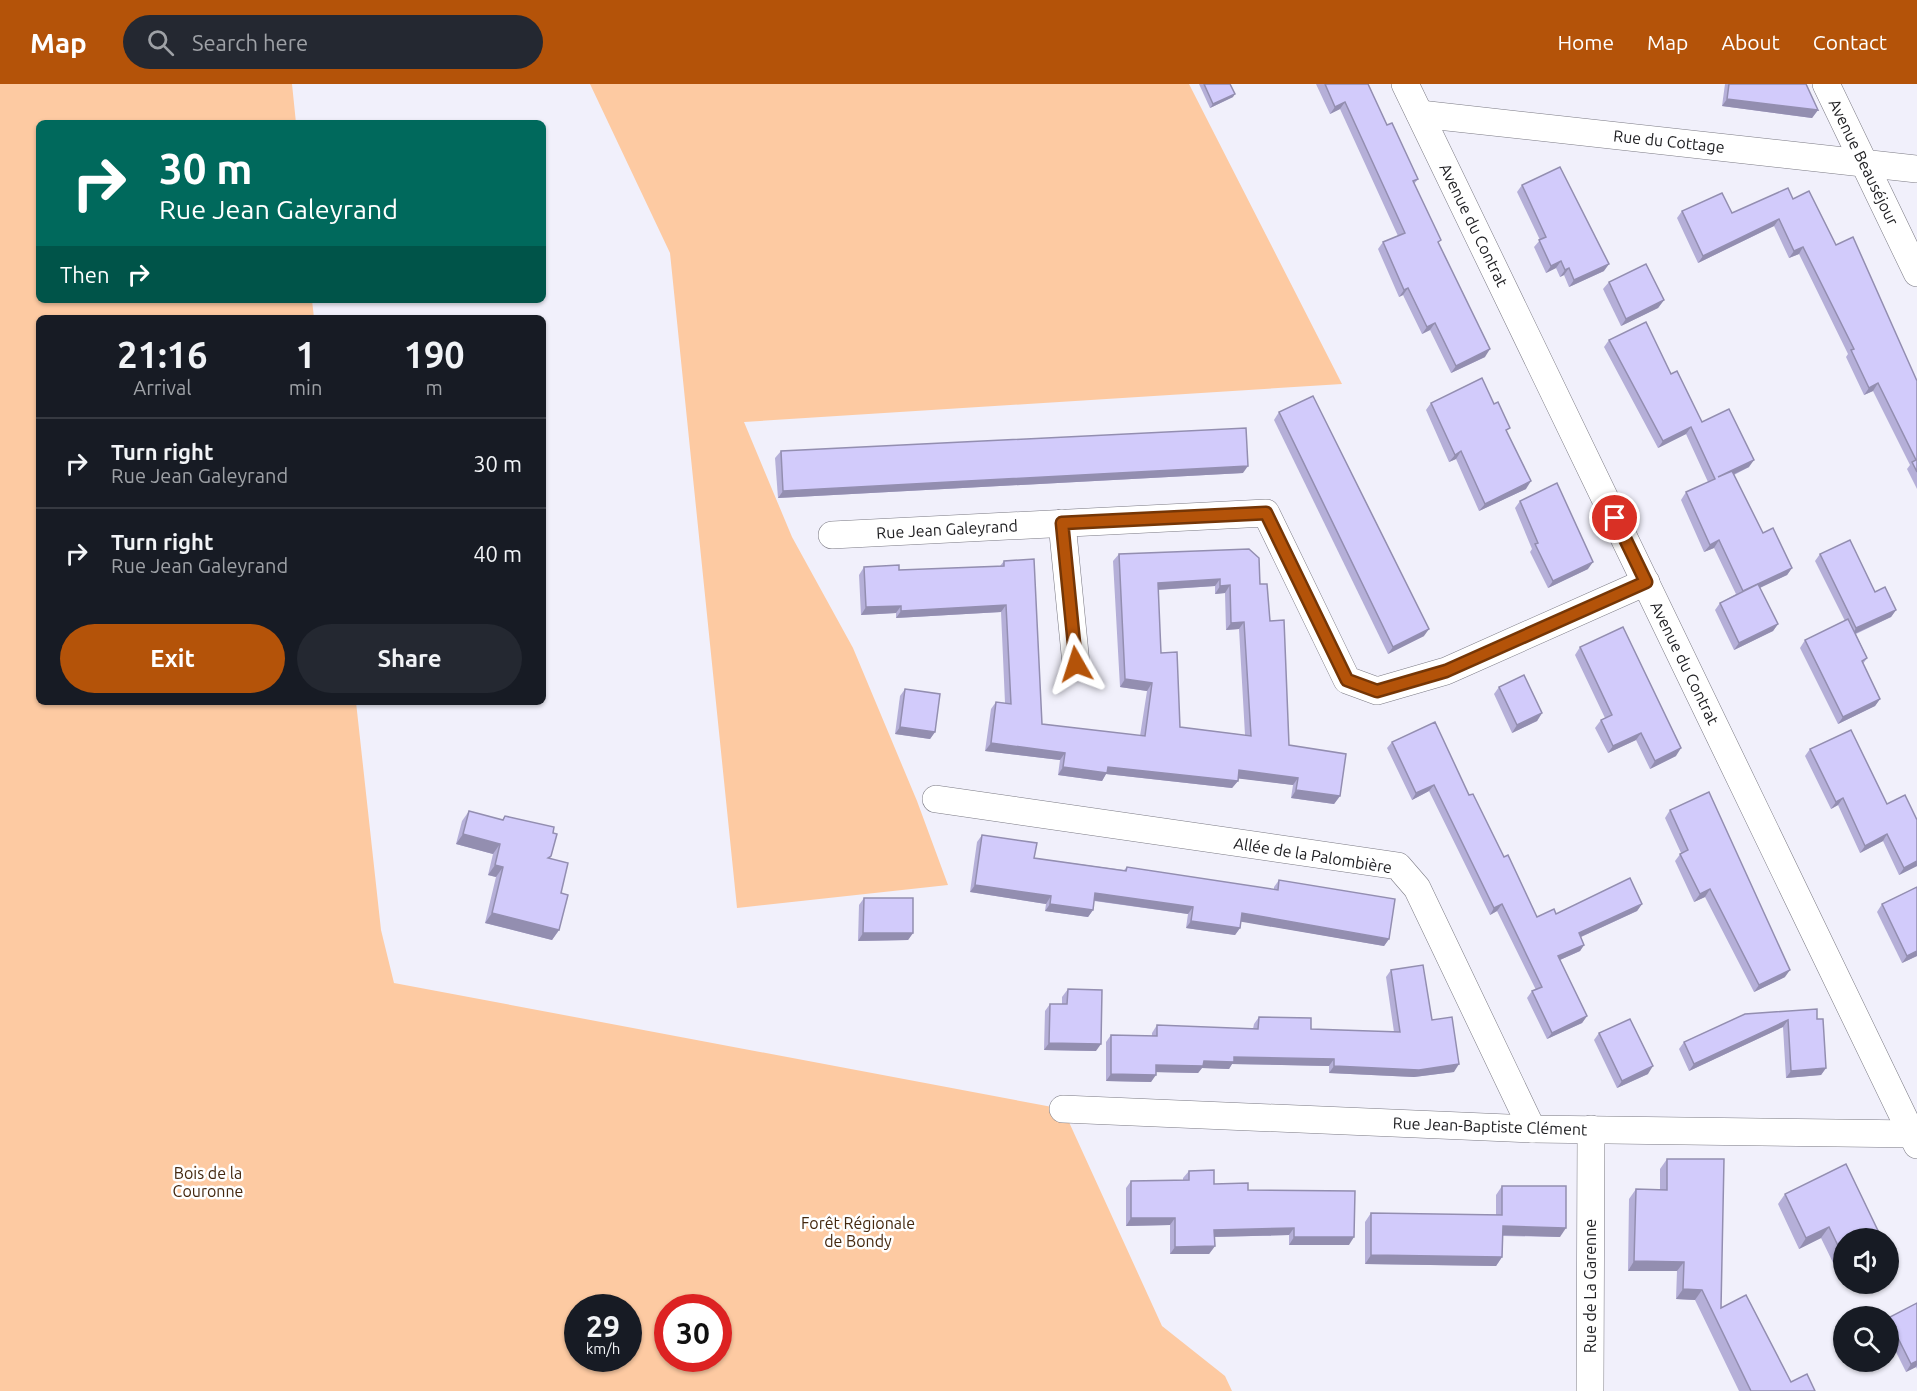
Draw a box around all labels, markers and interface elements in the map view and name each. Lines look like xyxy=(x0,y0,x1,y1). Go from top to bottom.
search box xyxy=(123,15,543,69)
icon: search xyxy=(144,26,177,59)
text: Map xyxy=(30,27,87,58)
text: Search here xyxy=(192,30,308,55)
text: Home xyxy=(1557,30,1614,54)
text: Map xyxy=(1647,30,1688,54)
text: About xyxy=(1721,30,1780,54)
text: Contact xyxy=(1813,30,1887,54)
street label: Avenue Beauséjour xyxy=(1826,96,1902,228)
street label: Rue du Cottage xyxy=(1613,126,1725,156)
icon: right xyxy=(60,144,138,222)
text: 30 m xyxy=(159,145,253,192)
street label: Avenue du Contrat xyxy=(1436,160,1512,290)
text: Rue Jean Galeyrand xyxy=(159,194,398,224)
icon: right xyxy=(122,258,155,291)
text: Then xyxy=(60,262,110,287)
text: 21:16 xyxy=(117,334,207,375)
text: 1 xyxy=(295,334,316,375)
text: 190 xyxy=(404,334,465,375)
text: Arrival xyxy=(133,376,192,399)
text: min xyxy=(289,376,322,399)
text: m xyxy=(426,376,443,399)
text: Turn right xyxy=(111,439,213,464)
icon: right xyxy=(60,447,93,480)
text: 30 m xyxy=(473,451,522,476)
text: Rue Jean Galeyrand xyxy=(111,464,288,487)
pin xyxy=(1589,492,1640,543)
icon: arrive xyxy=(1598,501,1631,534)
street label: Rue Jean Galeyrand xyxy=(876,516,1018,542)
text: Turn right xyxy=(111,529,213,554)
icon: right xyxy=(60,537,93,570)
text: 40 m xyxy=(473,541,522,566)
text: Rue Jean Galeyrand xyxy=(111,554,288,577)
street label: Avenue du Contrat xyxy=(1647,598,1723,728)
button: Exit xyxy=(60,624,285,693)
button: Share xyxy=(297,624,522,693)
position arrow xyxy=(1044,632,1108,696)
street label: Allée de la Palombière xyxy=(1233,834,1393,876)
street label: Rue Jean-Baptiste Clément xyxy=(1392,1114,1588,1138)
park label: Bois de la Couronne xyxy=(173,1164,243,1200)
park label: Forêt Régionale de Bondy xyxy=(801,1214,915,1250)
street label: Rue de La Garenne xyxy=(1581,1219,1599,1353)
map controls xyxy=(1833,1228,1899,1372)
button: sound xyxy=(1833,1228,1899,1294)
speed limit sign: 30 xyxy=(654,1294,732,1372)
button: search xyxy=(1833,1306,1899,1372)
text: 29 xyxy=(586,1309,620,1343)
text: km/h xyxy=(586,1340,620,1357)

